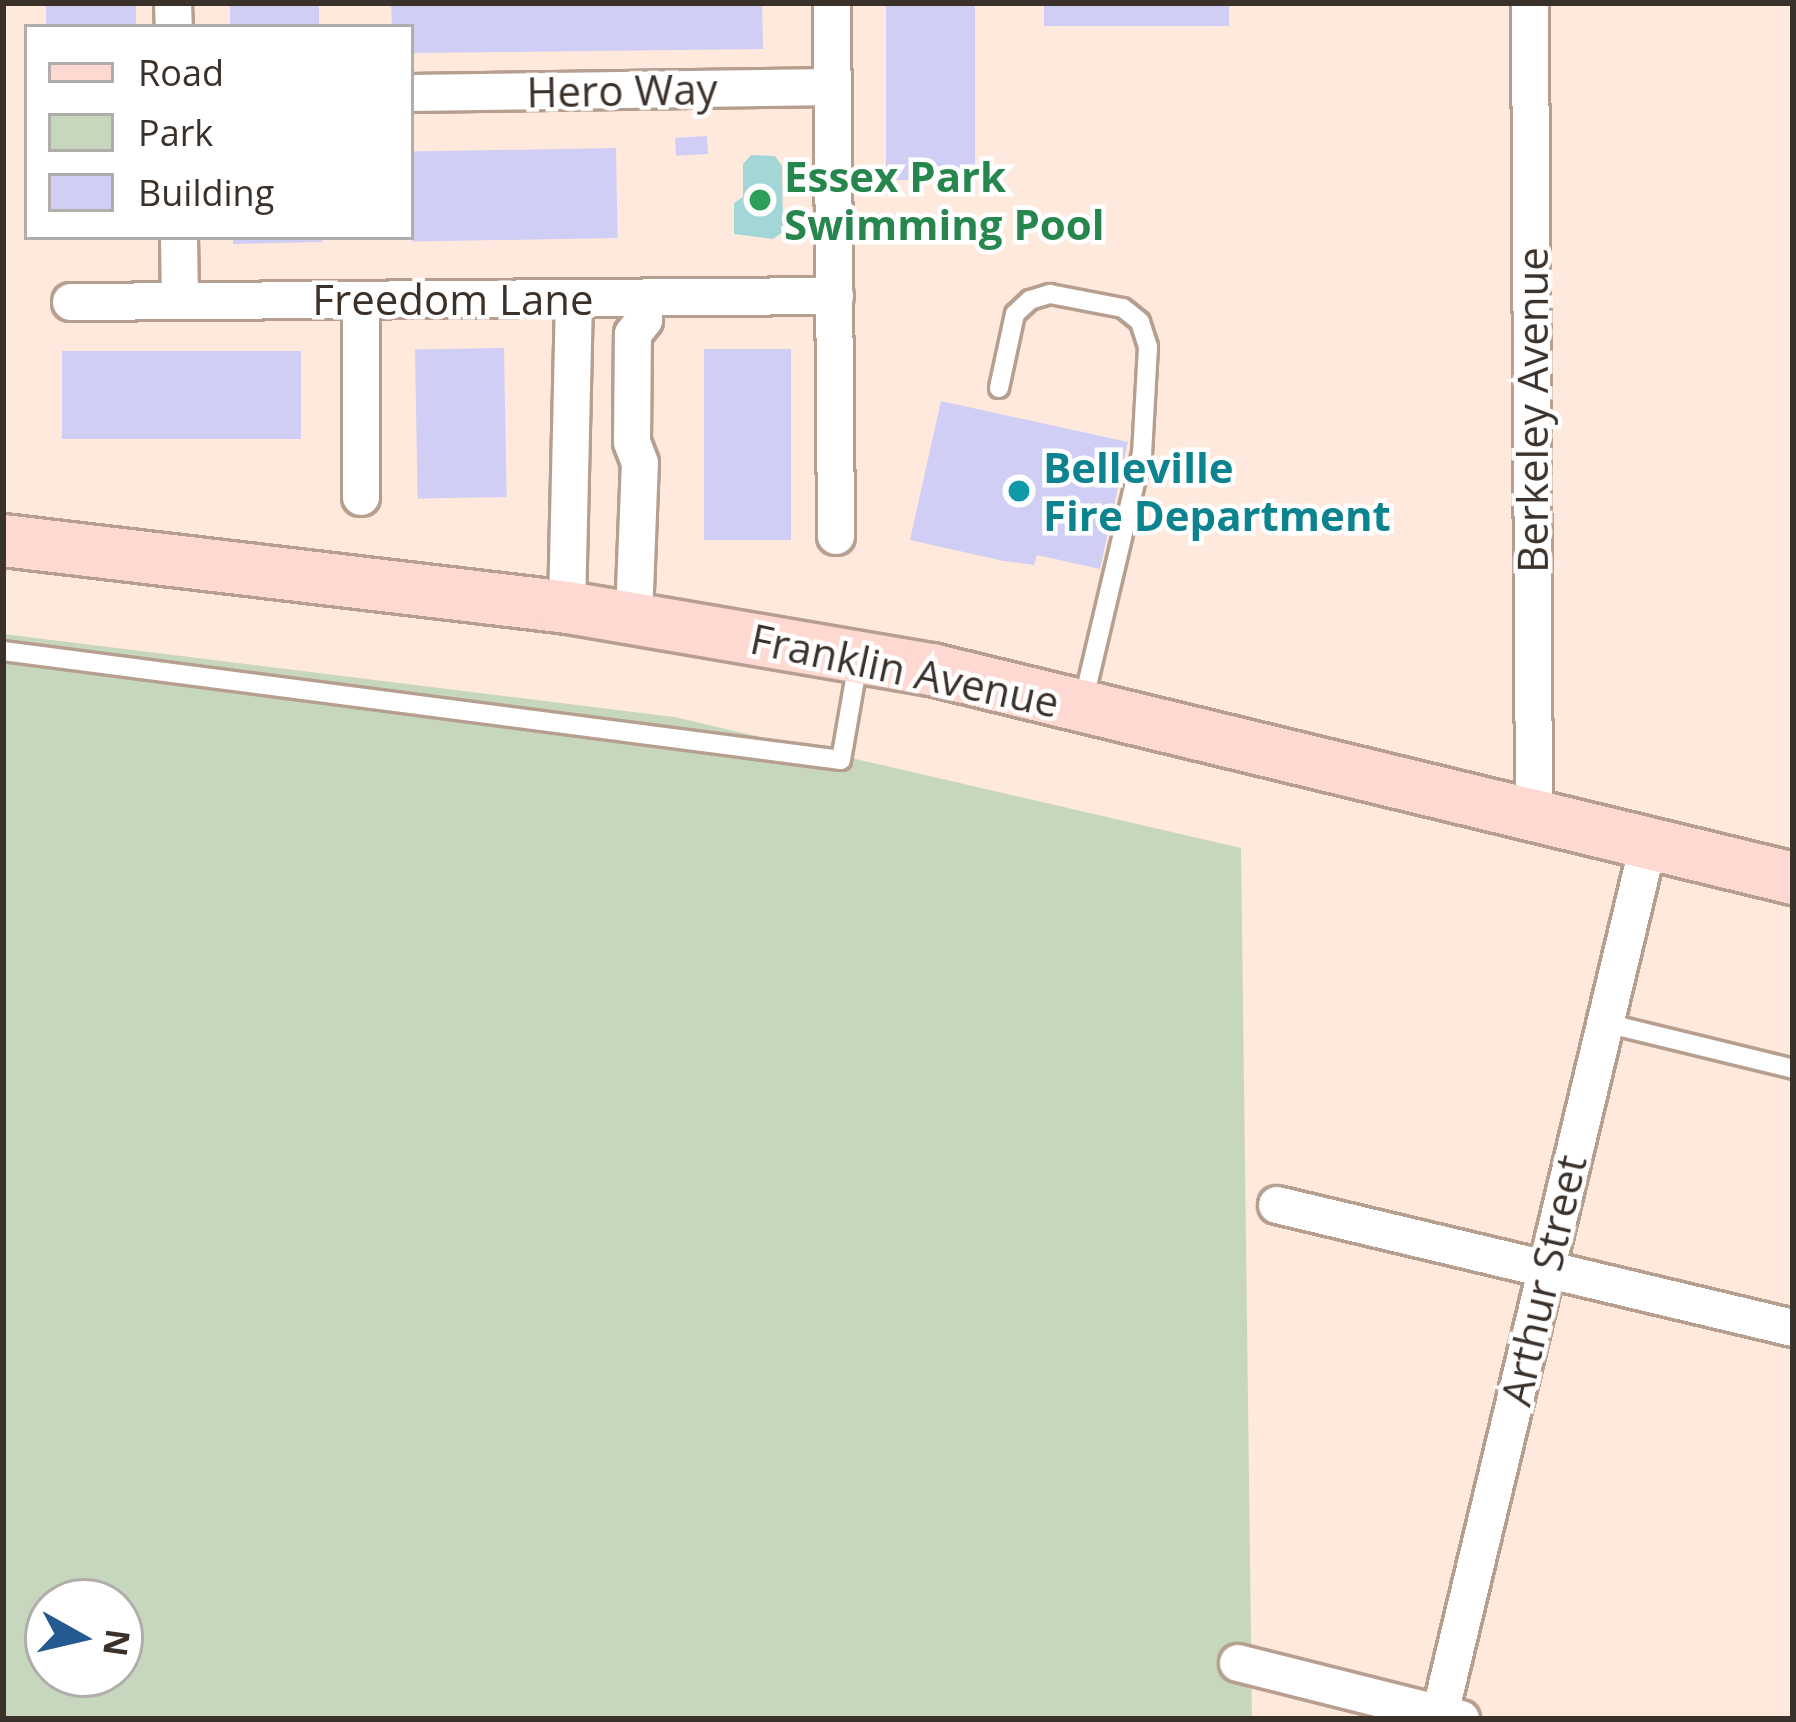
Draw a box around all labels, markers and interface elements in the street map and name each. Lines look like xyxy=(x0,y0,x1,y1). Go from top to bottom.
legend xyxy=(24,24,414,240)
text: Road xyxy=(138,48,224,97)
street label: Hero Way xyxy=(526,63,718,117)
text: Park xyxy=(138,108,213,157)
place label: Essex Park Swimming Pool xyxy=(784,151,1105,249)
text: Building xyxy=(138,168,274,217)
marker: Essex Park Swimming Pool xyxy=(747,187,773,213)
street label: Berkeley Avenue xyxy=(1507,247,1557,573)
street label: Freedom Lane xyxy=(312,274,594,324)
place label: Belleville Fire Department xyxy=(1043,442,1391,540)
marker: Belleville Fire Department xyxy=(1006,478,1032,504)
street label: Franklin Avenue xyxy=(746,613,1064,727)
street label: Arthur Street xyxy=(1490,1150,1596,1410)
north arrow xyxy=(24,1578,144,1698)
text: N xyxy=(93,1626,141,1659)

